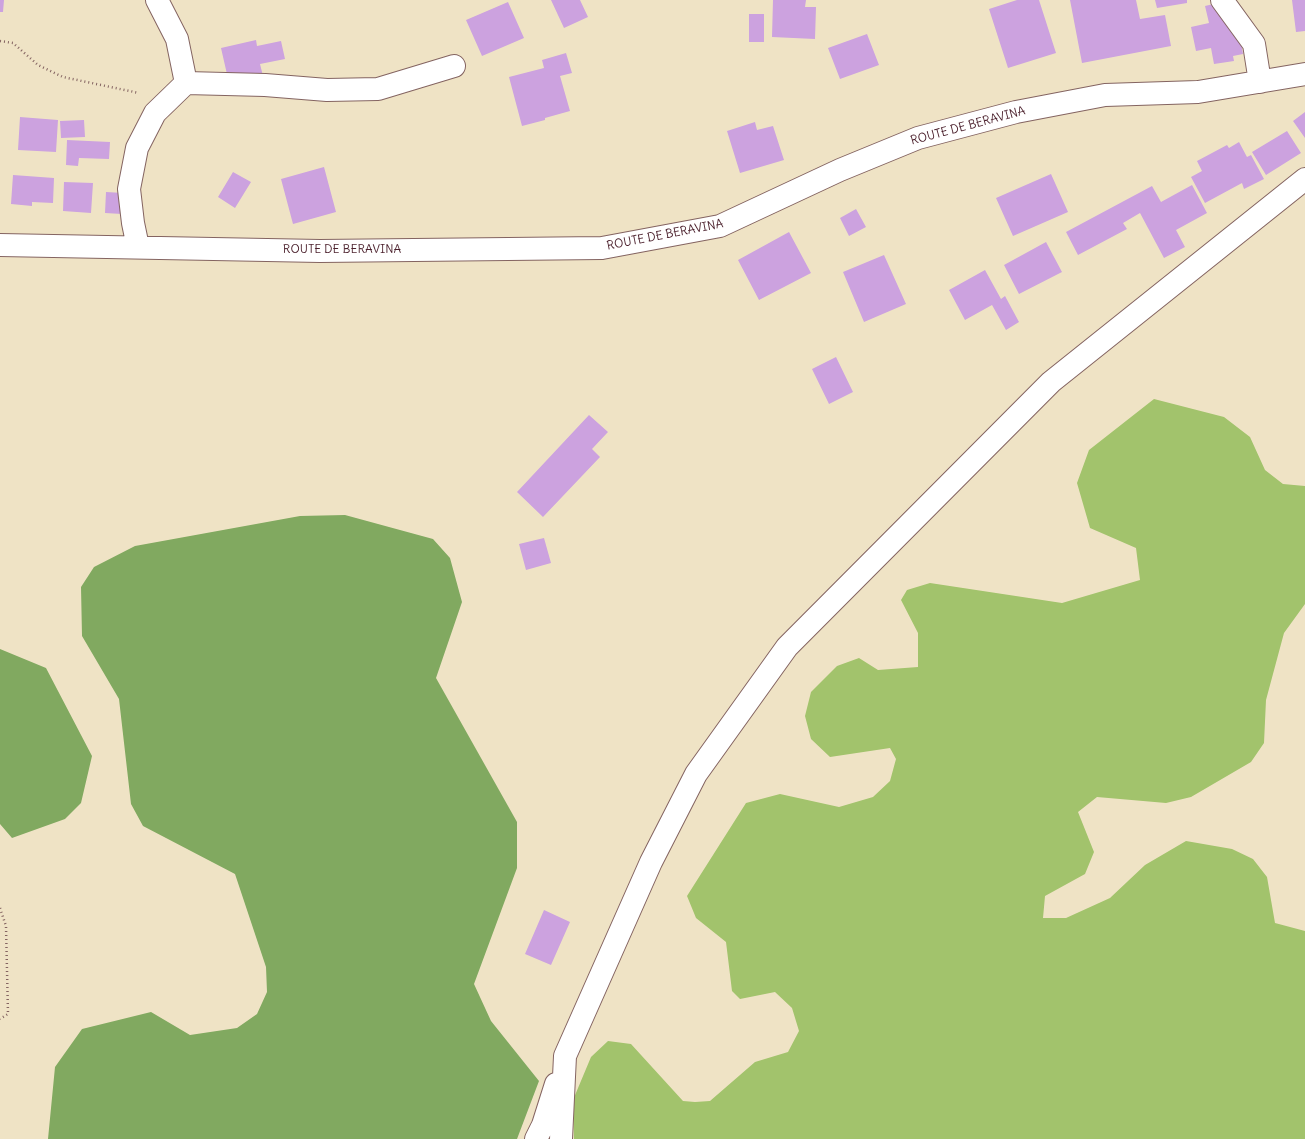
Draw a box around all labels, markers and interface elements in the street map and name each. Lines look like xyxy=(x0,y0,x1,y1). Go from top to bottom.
street label: ROUTE DE BERAVINA xyxy=(909,104,1027,148)
street label: ROUTE DE BERAVINA xyxy=(606,217,724,253)
street label: ROUTE DE BERAVINA xyxy=(283,243,401,257)

